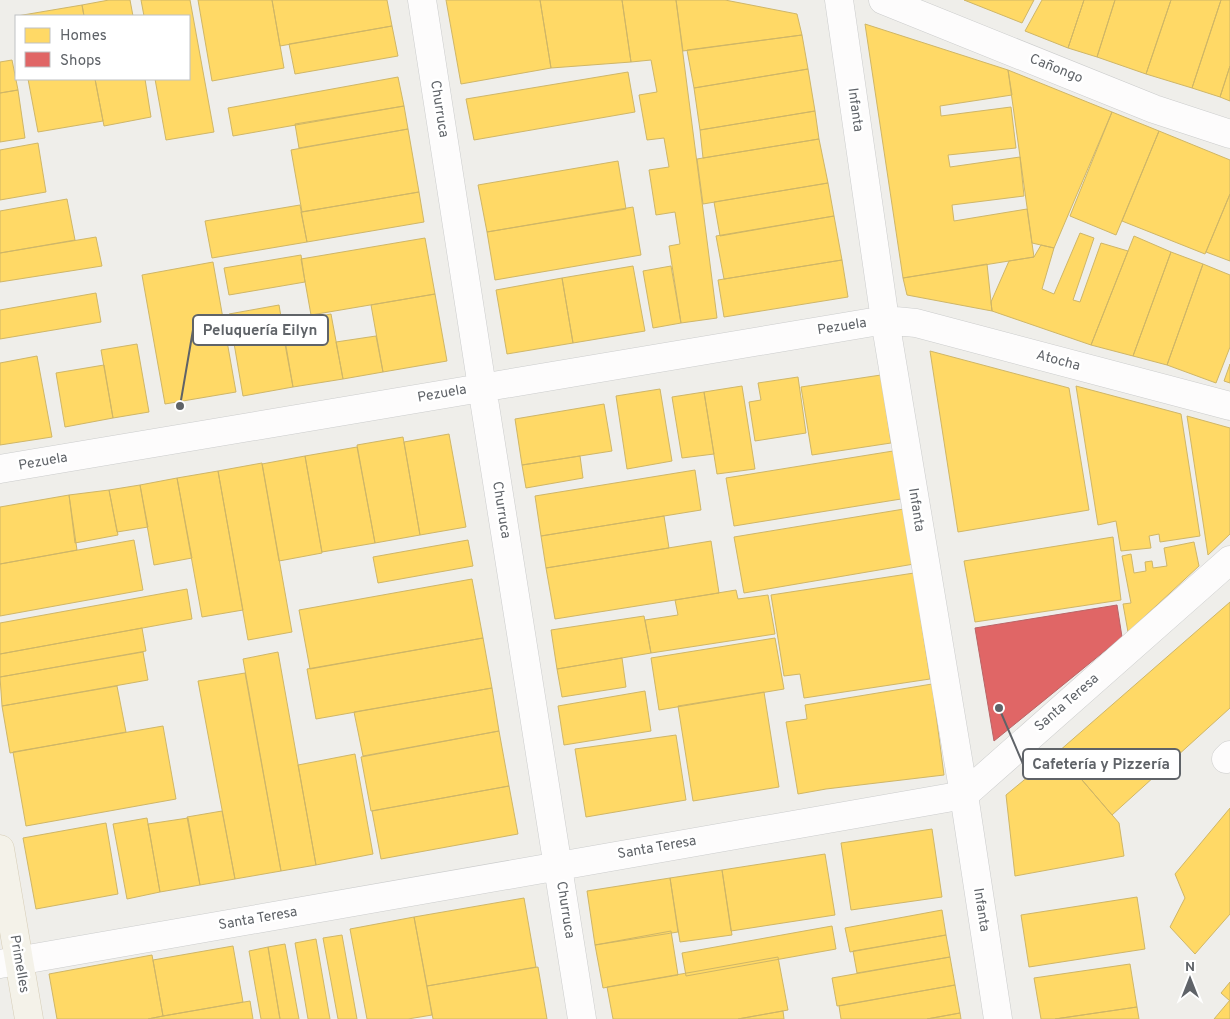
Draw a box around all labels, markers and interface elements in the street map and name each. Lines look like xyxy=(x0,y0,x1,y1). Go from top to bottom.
legend xyxy=(15,15,190,80)
text: Homes xyxy=(60,27,107,46)
street label: Cañongo xyxy=(1027,51,1085,87)
text: Shops xyxy=(60,52,101,71)
street label: Churruca xyxy=(426,79,452,139)
street label: Infanta xyxy=(844,87,866,133)
callout: Peluquería Eilyn xyxy=(193,315,328,345)
street label: Pezuela xyxy=(816,315,868,339)
text: Peluquería Eilyn xyxy=(203,322,317,341)
street label: Atocha xyxy=(1034,347,1082,375)
street label: Pezuela xyxy=(416,381,468,407)
street label: Pezuela xyxy=(17,449,69,475)
street label: Churruca xyxy=(488,480,514,540)
street label: Infanta xyxy=(904,487,928,533)
street label: Santa Teresa xyxy=(1031,670,1103,736)
callout: Cafetería y Pizzería xyxy=(1023,749,1180,779)
text: Cafetería y Pizzería xyxy=(1032,756,1170,775)
street label: Santa Teresa xyxy=(616,833,698,863)
street label: Churruca xyxy=(552,880,578,940)
street label: Infanta xyxy=(969,887,993,933)
street label: Santa Teresa xyxy=(217,904,299,934)
street label: Primelles xyxy=(6,934,32,994)
north arrow xyxy=(1165,954,1215,1004)
text: N xyxy=(1185,959,1195,976)

